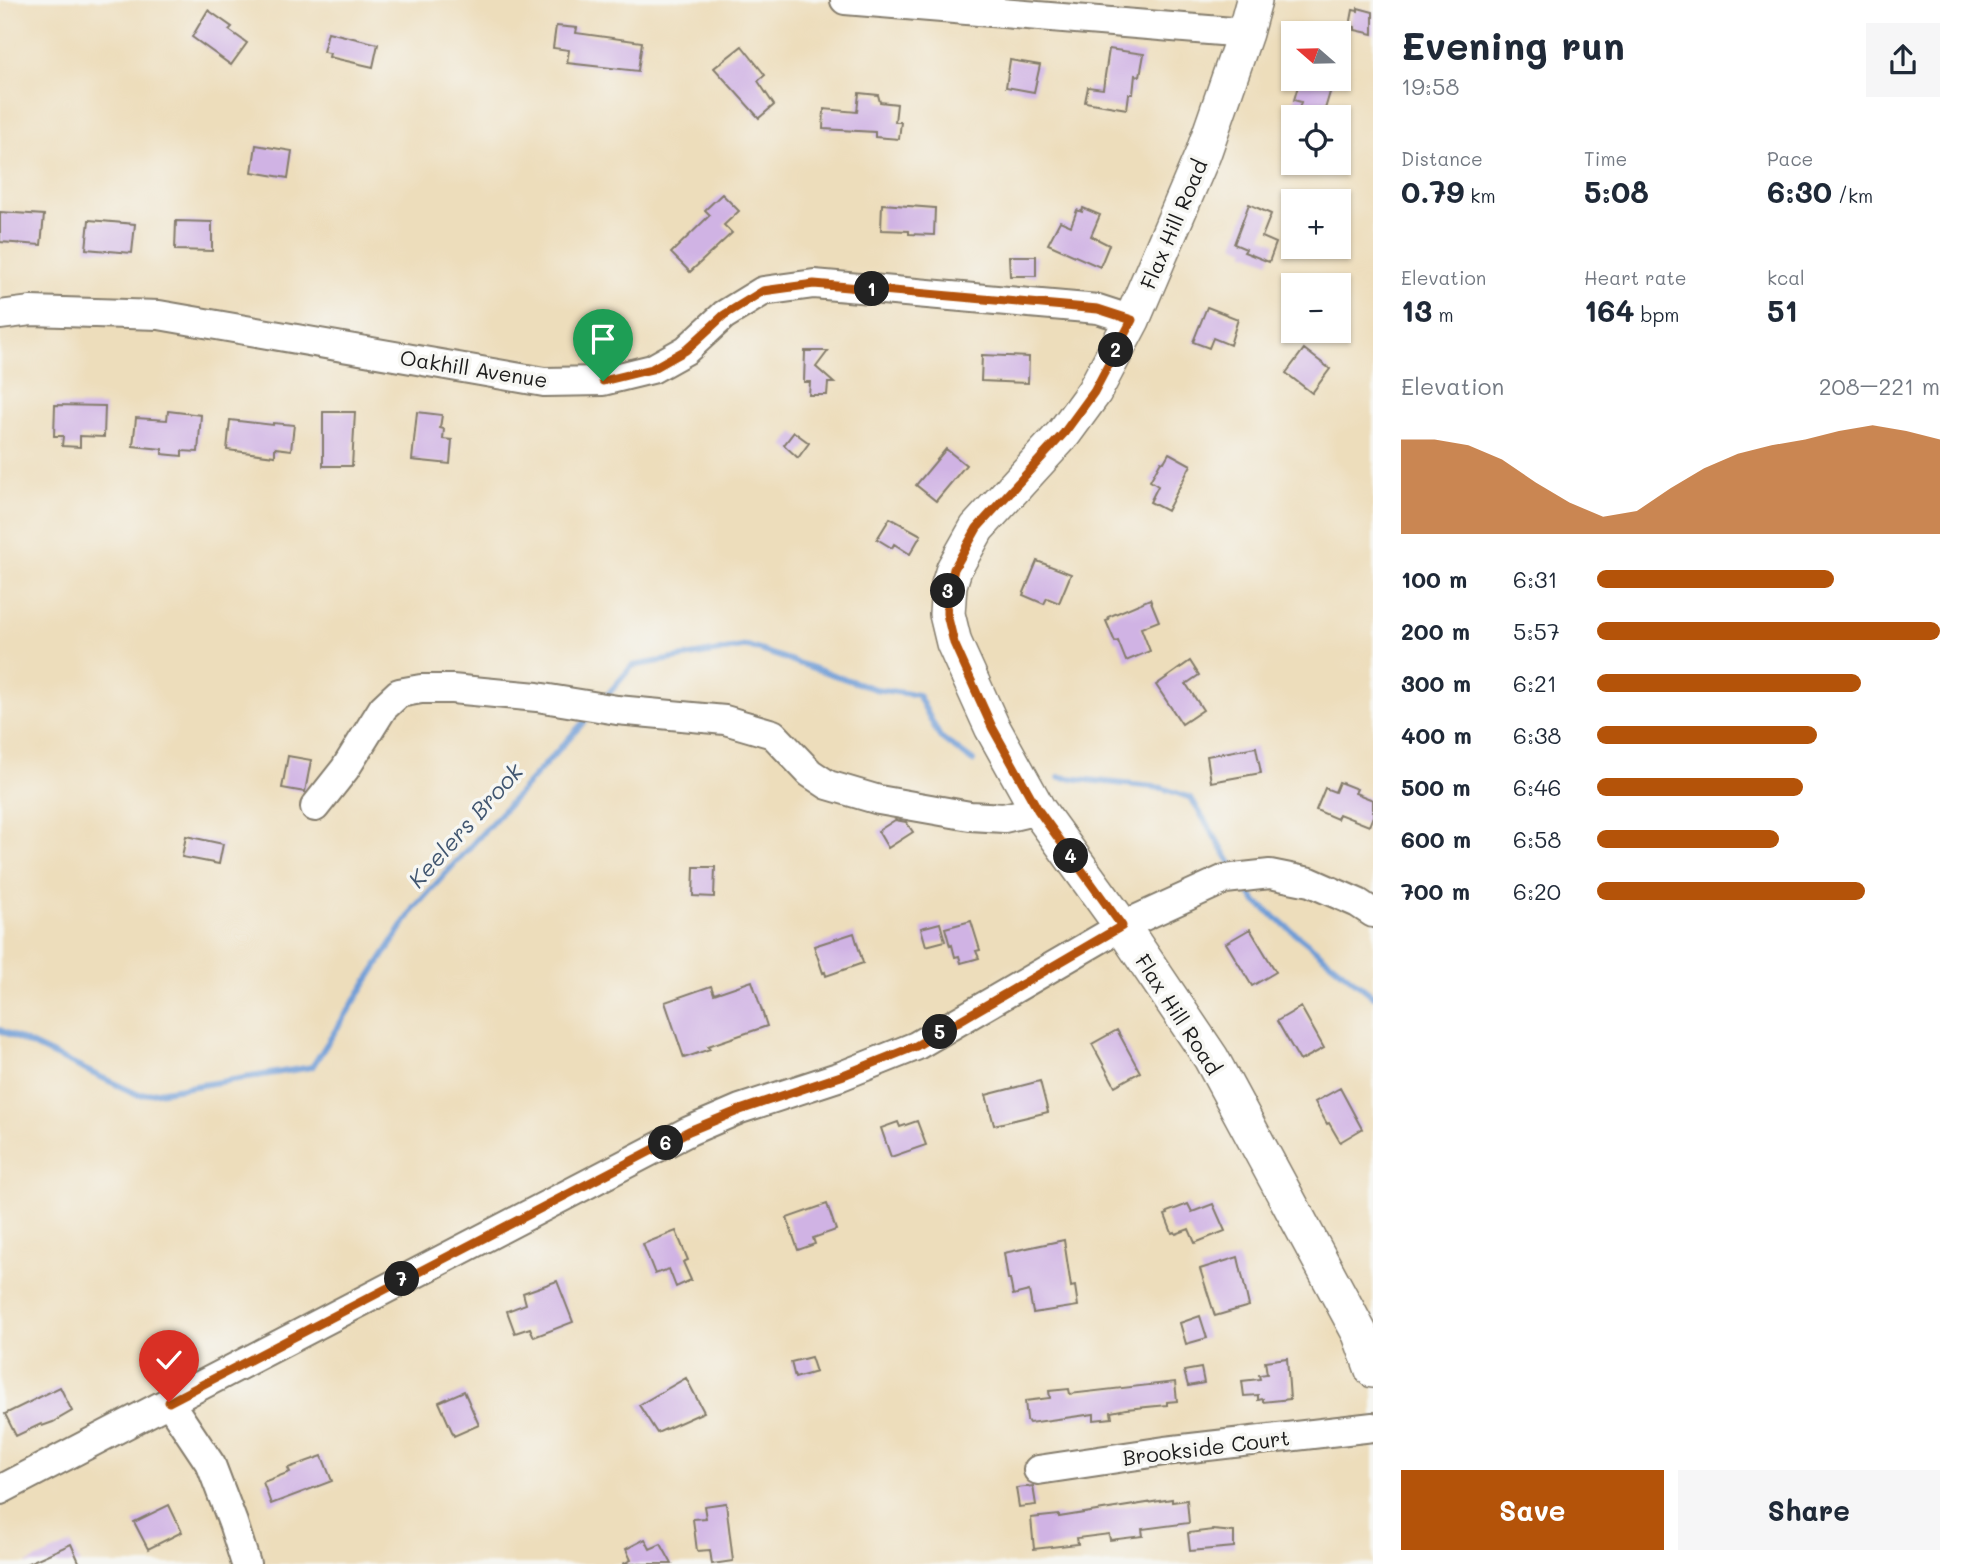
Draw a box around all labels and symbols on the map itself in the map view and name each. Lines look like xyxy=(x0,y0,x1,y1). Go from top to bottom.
north arrow xyxy=(1281,21,1351,91)
street label: Flax Hill Road xyxy=(1134,155,1212,293)
pin: 1 xyxy=(854,272,890,306)
pin xyxy=(573,309,633,381)
pin: 2 xyxy=(1098,332,1134,368)
street label: Oakhill Avenue xyxy=(398,343,550,393)
pin: 3 xyxy=(930,574,965,608)
water label: Keelers Brook xyxy=(401,756,529,894)
pin: 4 xyxy=(1054,838,1088,874)
street label: Flax Hill Road xyxy=(1130,949,1228,1079)
pin: 5 xyxy=(922,1014,958,1050)
pin: 6 xyxy=(648,1126,684,1160)
pin: 7 xyxy=(384,1262,420,1296)
pin xyxy=(139,1330,199,1402)
street label: Brookside Court xyxy=(1121,1423,1291,1471)

